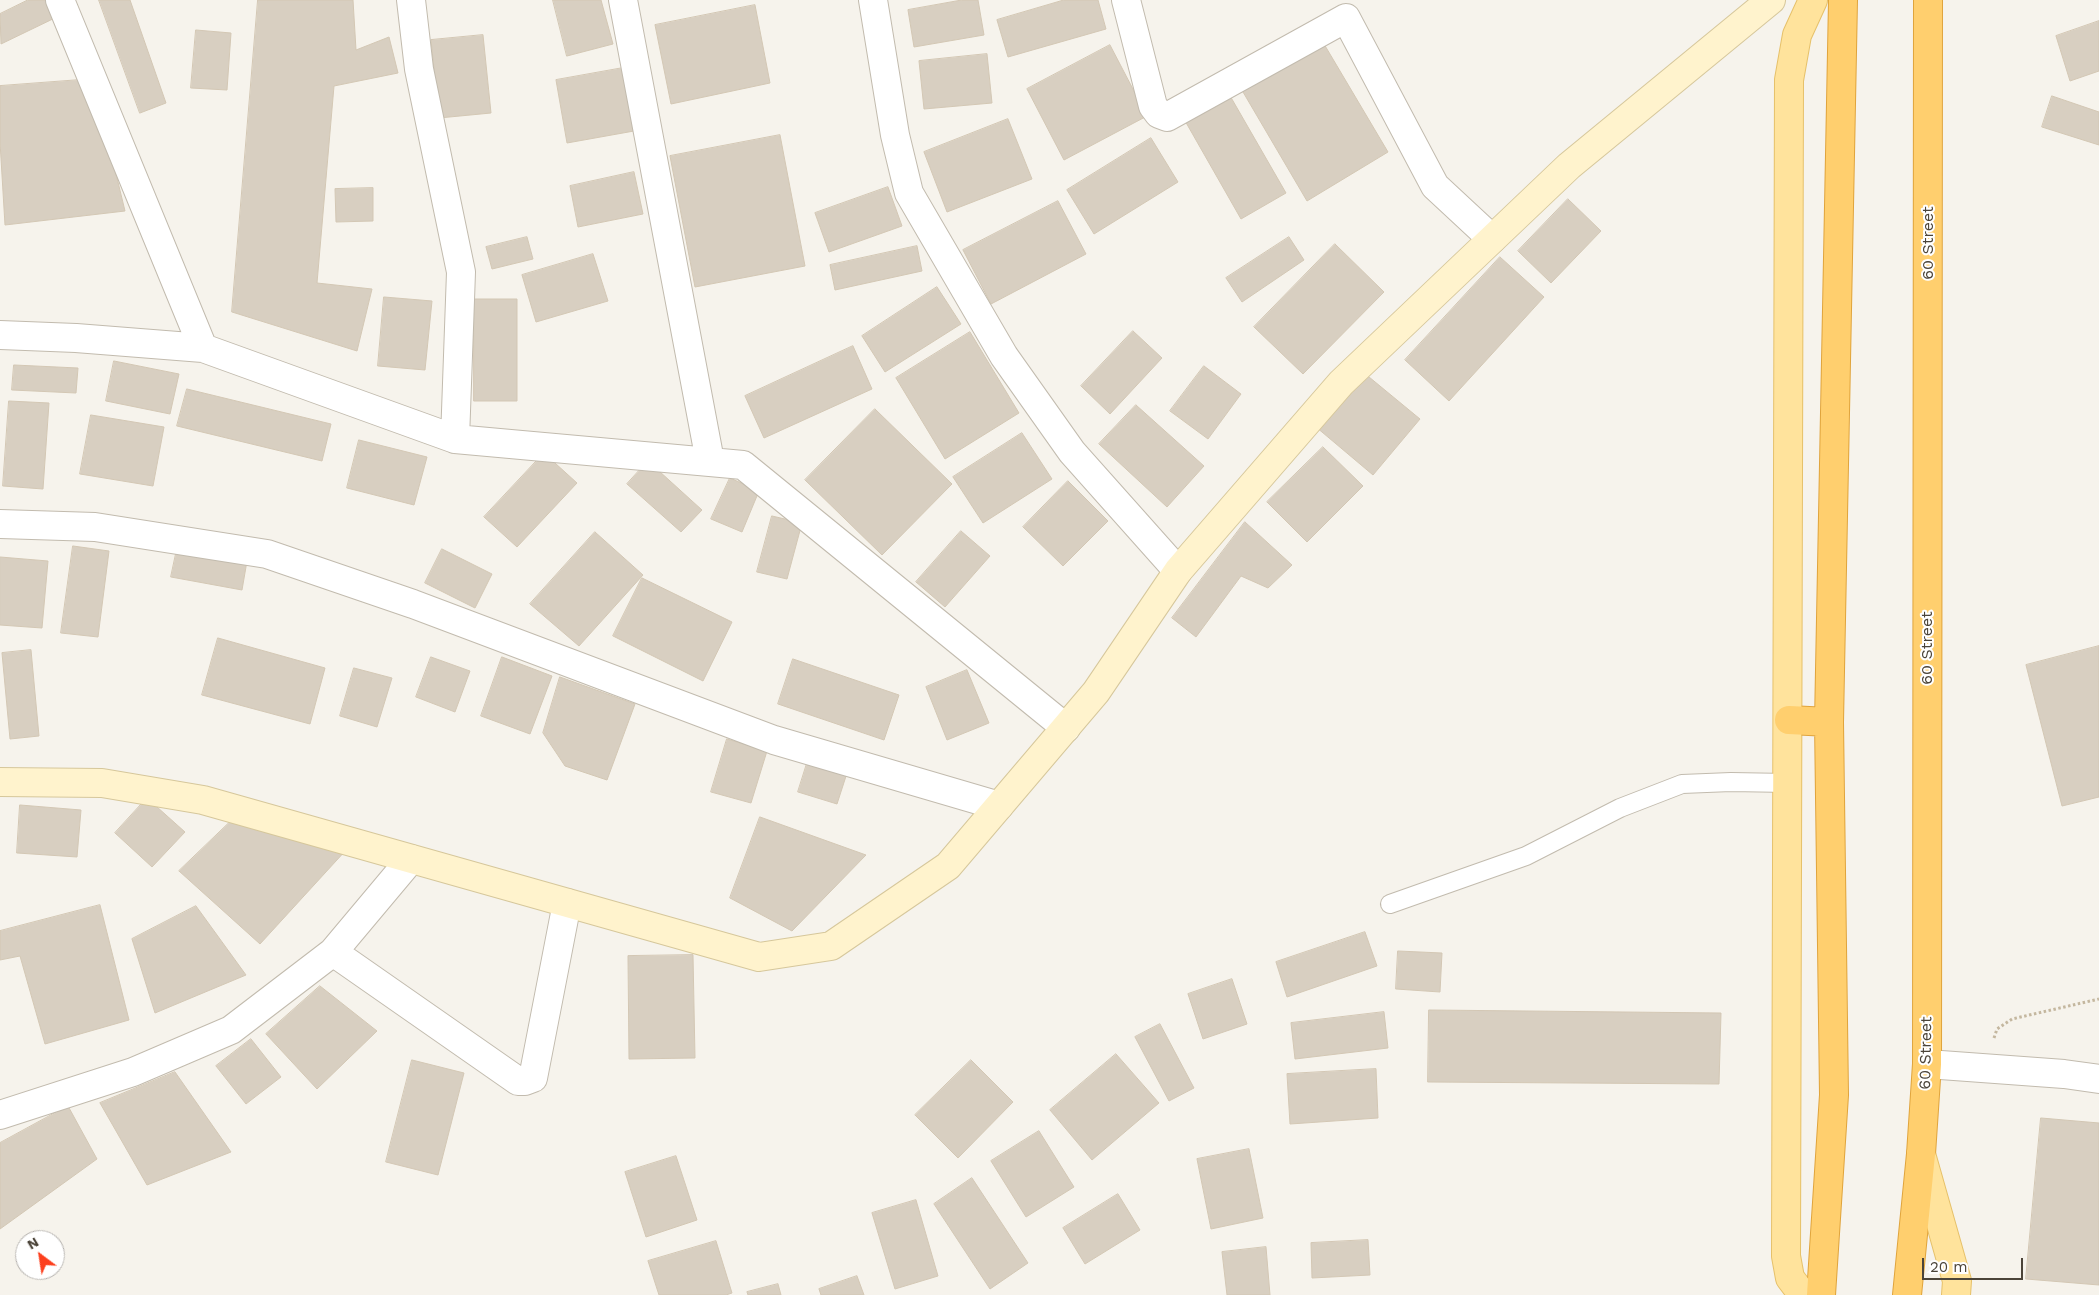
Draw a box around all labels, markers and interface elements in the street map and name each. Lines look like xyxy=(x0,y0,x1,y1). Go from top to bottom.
street label: 60 Street xyxy=(1918,206,1938,280)
street label: 60 Street xyxy=(1917,611,1937,685)
street label: 60 Street xyxy=(1916,1016,1936,1090)
north arrow xyxy=(15,1230,65,1280)
text: N xyxy=(24,1233,41,1253)
scale bar xyxy=(1924,1248,2025,1280)
text: 20 m xyxy=(1930,1258,1968,1276)

